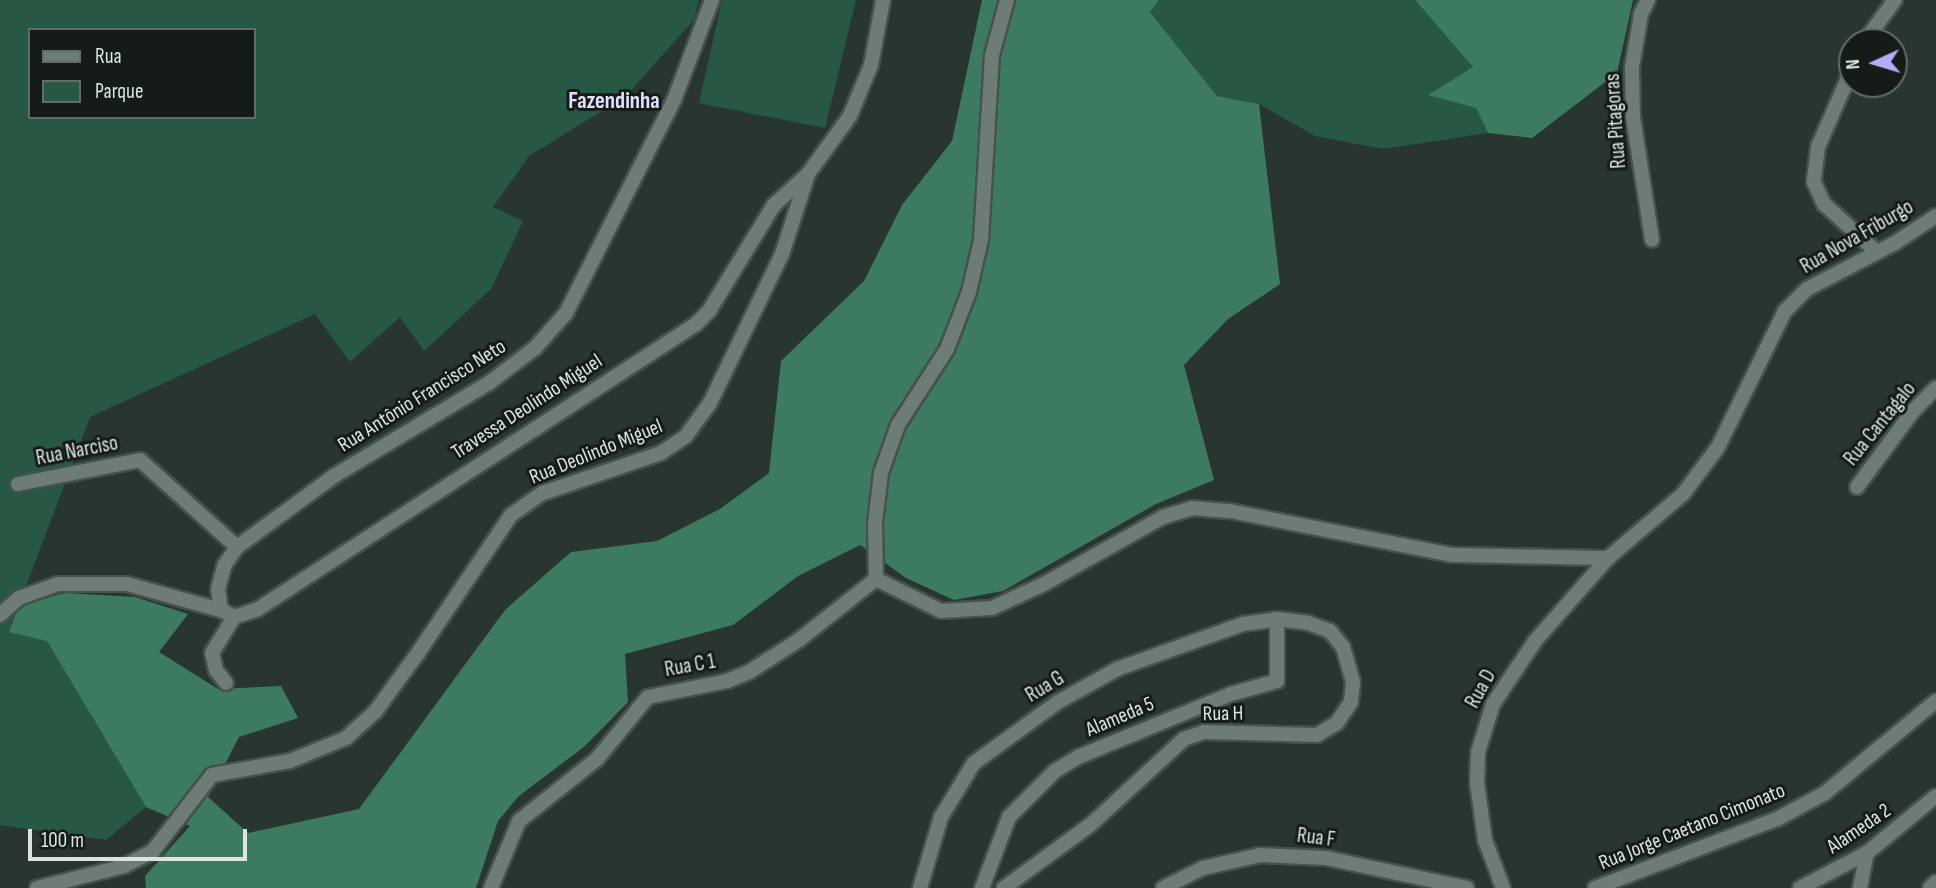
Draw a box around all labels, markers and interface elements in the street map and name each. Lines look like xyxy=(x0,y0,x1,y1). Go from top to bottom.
legend xyxy=(28,28,256,119)
north arrow xyxy=(1838,28,1908,98)
text: Rua xyxy=(95,44,122,69)
text: N xyxy=(1842,58,1865,70)
street label: Rua Pitagoras xyxy=(1600,73,1632,169)
text: Parque xyxy=(95,79,143,104)
district label: Fazendinha xyxy=(568,87,660,115)
street label: Rua Nova Friburgo xyxy=(1796,195,1918,279)
street label: Rua Antônio Francisco Neto xyxy=(333,334,511,458)
street label: Travessa Deolindo Miguel xyxy=(447,349,607,465)
street label: Rua Cantagalo xyxy=(1839,377,1921,471)
street label: Rua Deolindo Miguel xyxy=(526,414,666,490)
street label: Rua Narciso xyxy=(34,431,120,471)
street label: Rua C 1 xyxy=(663,649,717,683)
street label: Rua D xyxy=(1460,665,1502,713)
street label: Rua G xyxy=(1021,666,1069,708)
street label: Alameda 5 xyxy=(1082,691,1158,743)
street label: Rua H xyxy=(1202,701,1244,727)
street label: Rua Jorge Caetano Cimonato xyxy=(1595,778,1789,876)
street label: Alameda 2 xyxy=(1822,798,1896,860)
scale bar xyxy=(32,814,250,858)
street label: Rua F xyxy=(1296,823,1336,853)
text: 100 m xyxy=(41,828,84,853)

